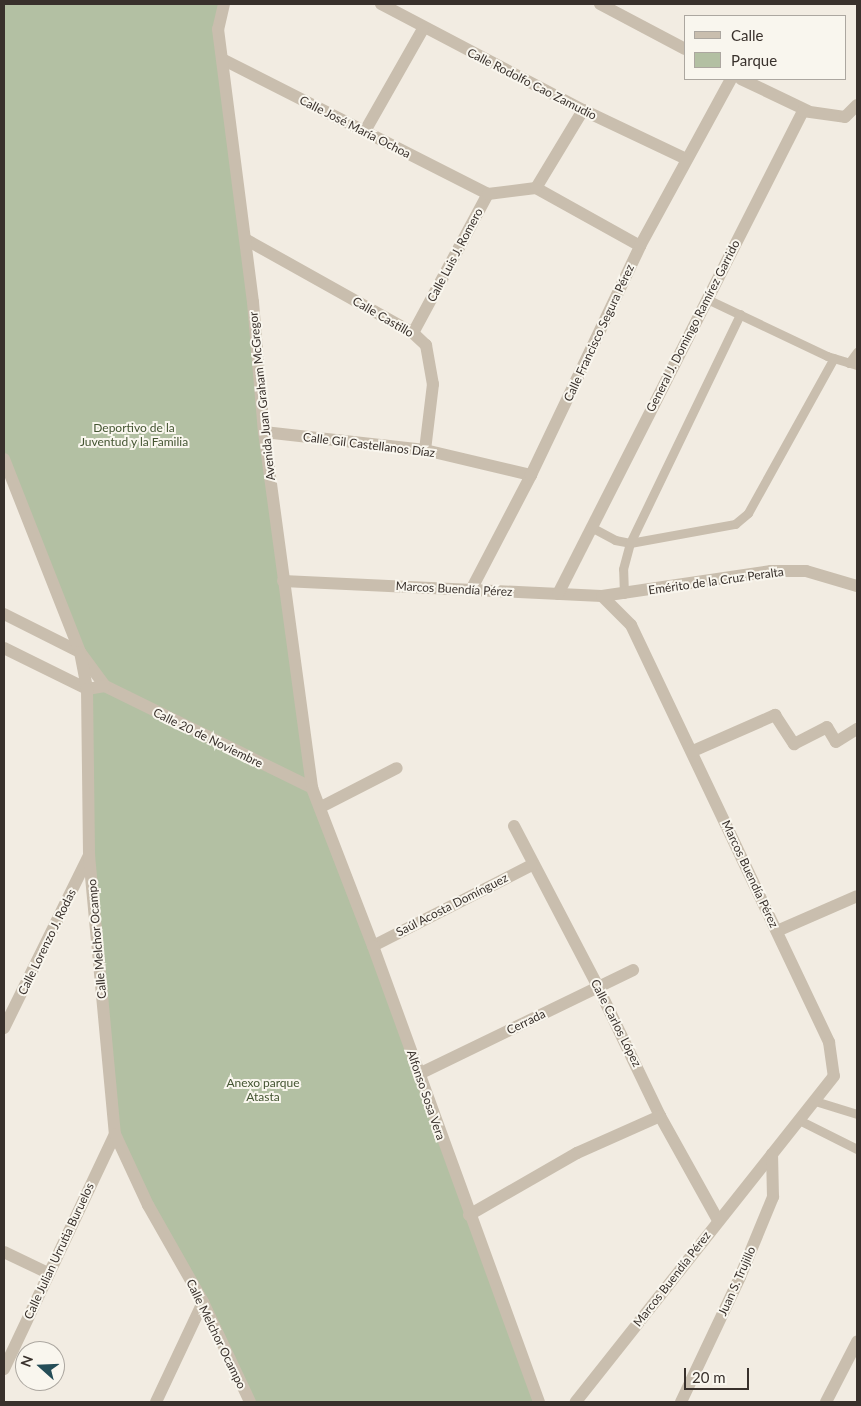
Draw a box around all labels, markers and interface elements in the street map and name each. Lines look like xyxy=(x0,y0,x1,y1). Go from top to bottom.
legend xyxy=(684,15,846,80)
text: Calle xyxy=(731,26,763,44)
street label: Calle Rodolfo Cao Zamudio xyxy=(465,45,599,123)
text: Parque xyxy=(731,51,777,69)
street label: Calle José María Ochoa xyxy=(297,93,413,161)
street label: Calle Luis J. Romero xyxy=(424,205,486,305)
street label: General J. Domingo Ramírez Garrido xyxy=(643,237,743,415)
street label: Calle Francisco Segura Pérez xyxy=(561,262,637,404)
street label: Calle Castillo xyxy=(350,294,416,340)
street label: Avenida Juan Graham McGregor xyxy=(246,311,278,481)
park label: Deportivo de la Juventud y la Familia xyxy=(80,421,188,449)
street label: Calle Gil Castellanos Díaz xyxy=(302,430,436,460)
street label: Emérito de la Cruz Peralta xyxy=(647,564,785,598)
street label: Marcos Buendía Pérez xyxy=(395,579,513,599)
street label: Calle 20 de Noviembre xyxy=(151,705,265,771)
street label: Marcos Buendía Pérez xyxy=(719,818,781,930)
street label: Saúl Acosta Domínguez xyxy=(394,870,510,940)
street label: Calle Melchor Ocampo xyxy=(85,878,109,1000)
street label: Calle Lorenzo J. Rodas xyxy=(15,886,79,998)
street label: Calle Carlos López xyxy=(588,977,644,1069)
street label: Cerrada xyxy=(504,1006,548,1038)
street label: Alfonso Sosa Vera xyxy=(404,1048,448,1142)
park label: Anexo parque Atasta xyxy=(226,1076,300,1104)
street label: Calle Julian Urrutia Buruelos xyxy=(21,1180,97,1322)
street label: Marcos Buendía Pérez xyxy=(630,1229,714,1329)
street label: Juan S. Trujillo xyxy=(715,1244,759,1318)
street label: Calle Melchor Ocampo xyxy=(183,1277,249,1391)
north arrow xyxy=(15,1341,65,1391)
text: N xyxy=(17,1353,36,1369)
scale bar xyxy=(686,1358,751,1390)
text: 20 m xyxy=(692,1368,726,1386)

